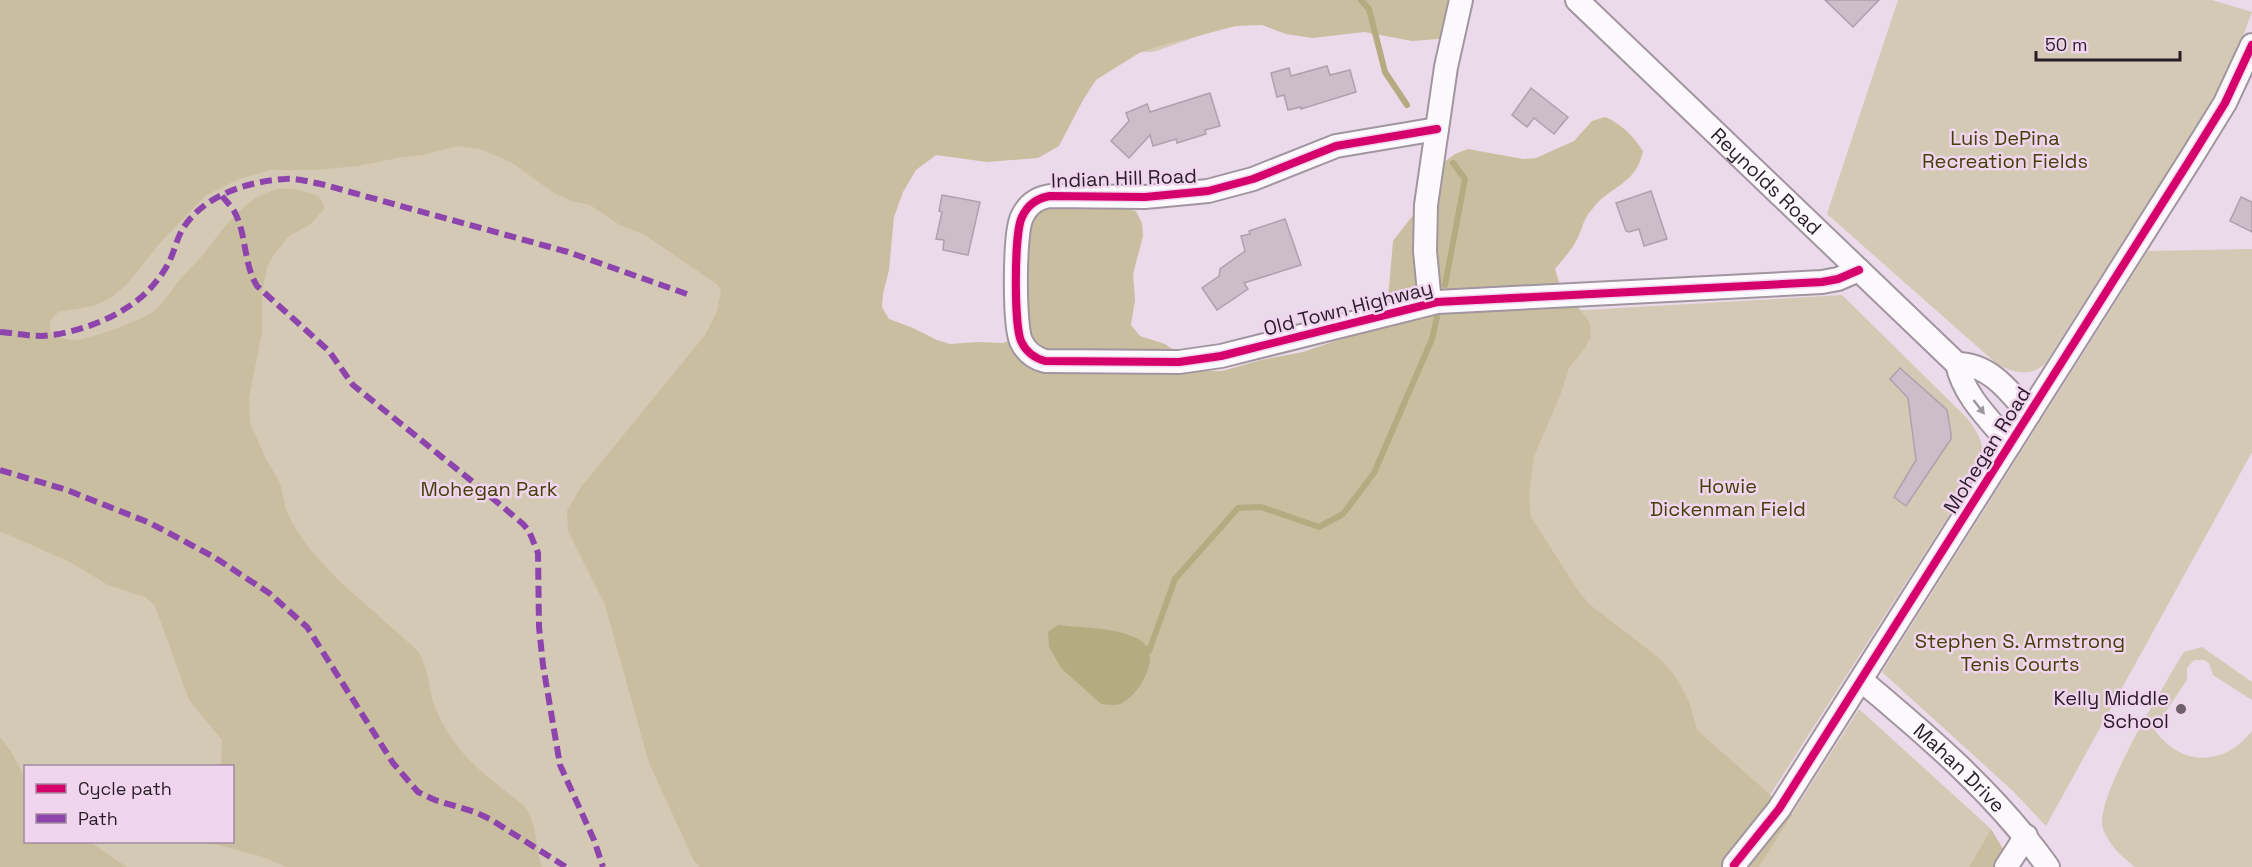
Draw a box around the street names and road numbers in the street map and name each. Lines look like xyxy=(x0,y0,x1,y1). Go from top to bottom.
street label: Reynolds Road xyxy=(1705,122,1827,240)
street label: Indian Hill Road xyxy=(1051,162,1197,194)
street label: Old Town Highway xyxy=(1261,274,1435,342)
street label: Mohegan Road xyxy=(1938,382,2036,518)
street label: Mahan Drive xyxy=(1908,718,2011,818)

